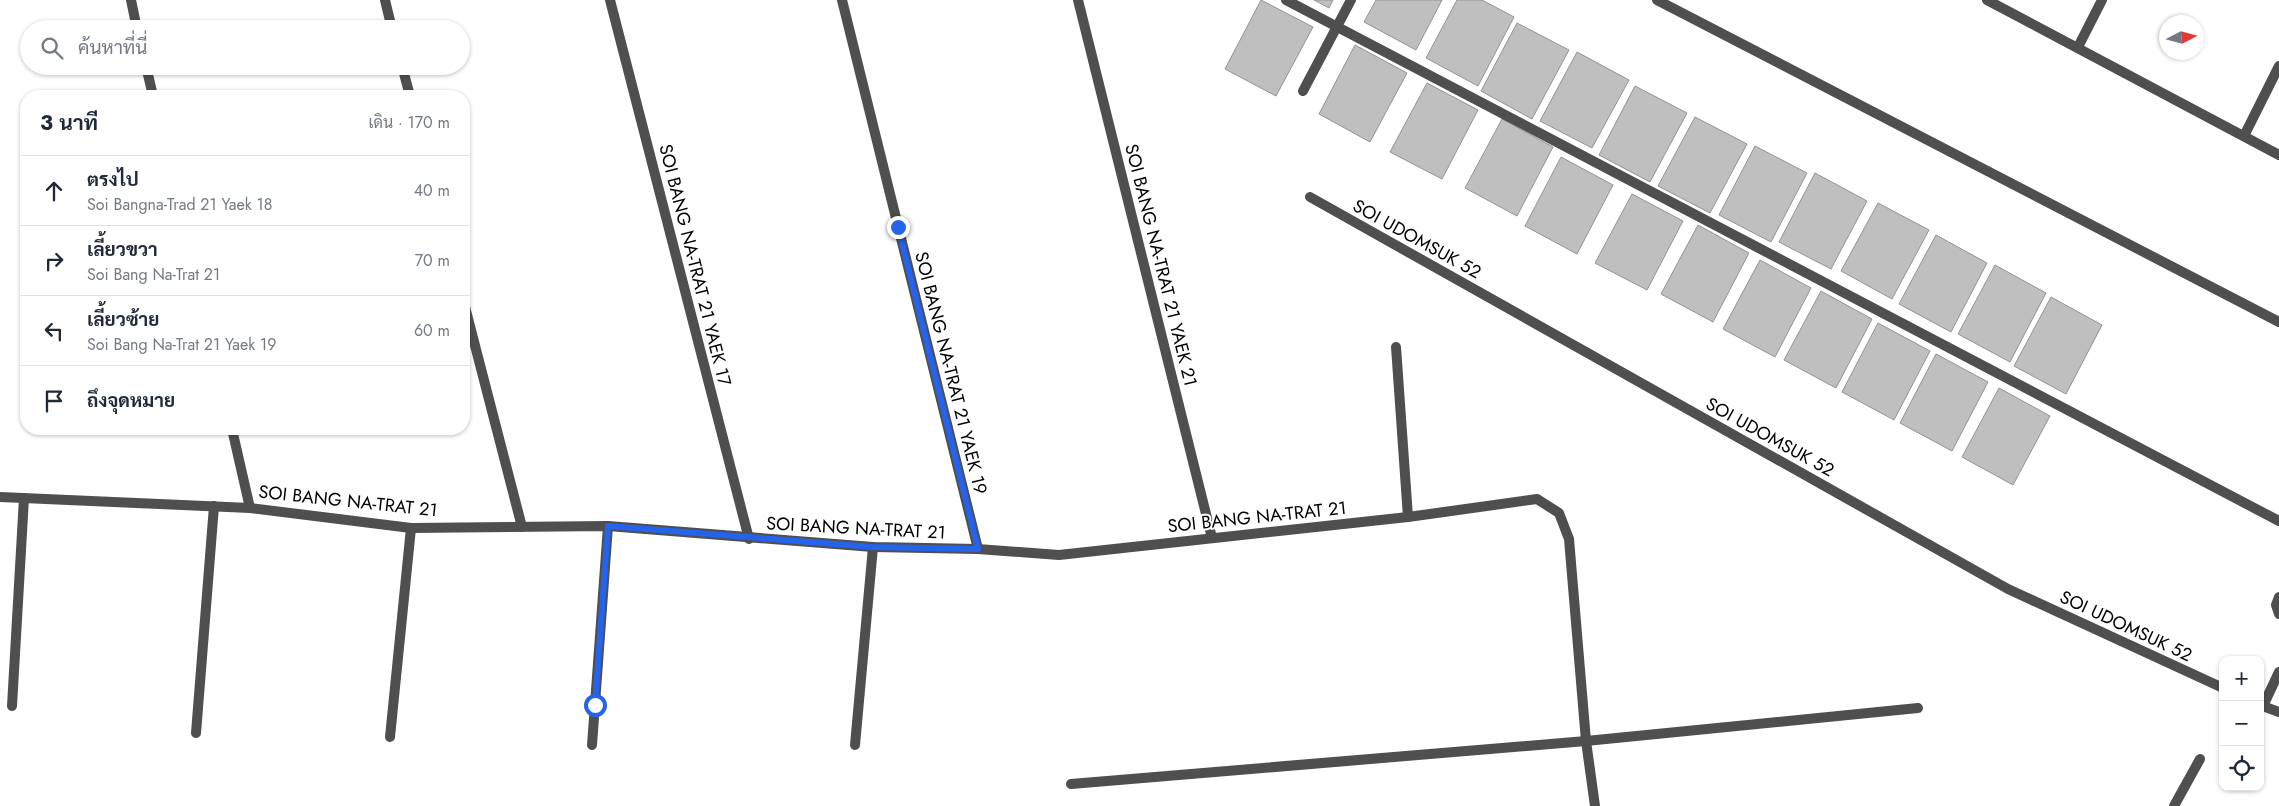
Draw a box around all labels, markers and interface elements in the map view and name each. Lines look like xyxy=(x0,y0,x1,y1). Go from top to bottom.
north arrow xyxy=(2159,15,2204,60)
search box xyxy=(20,20,470,75)
icon: search xyxy=(38,34,66,62)
text: ค้นหาที่นี่ xyxy=(78,34,147,61)
text: 3 นาที xyxy=(40,108,98,138)
text: เดิน · 170 m xyxy=(368,111,450,134)
street label: SOI BANG NA-TRAT 21 YAEK 17 xyxy=(652,141,738,389)
street label: SOI BANG NA-TRAT 21 YAEK 21 xyxy=(1118,141,1204,389)
text: ตรงไป xyxy=(87,166,139,193)
icon: ahead xyxy=(40,177,68,205)
text: 40 m xyxy=(414,179,450,202)
text: Soi Bangna-Trad 21 Yaek 18 xyxy=(87,193,273,216)
street label: SOI UDOMSUK 52 xyxy=(1348,193,1486,285)
route end xyxy=(887,216,910,239)
text: เลี้ยวขวา xyxy=(87,236,158,263)
icon: right xyxy=(40,247,68,275)
text: 70 m xyxy=(415,249,450,272)
street label: SOI BANG NA-TRAT 21 YAEK 19 xyxy=(908,249,994,497)
text: Soi Bang Na-Trat 21 xyxy=(87,263,220,286)
text: เลี้ยวซ้าย xyxy=(87,306,159,333)
icon: left xyxy=(40,317,68,345)
text: 60 m xyxy=(414,319,450,342)
text: Soi Bang Na-Trat 21 Yaek 19 xyxy=(87,333,277,356)
icon: arrive xyxy=(40,387,68,415)
text: ถึงจุดหมาย xyxy=(87,387,175,414)
street label: SOI UDOMSUK 52 xyxy=(1701,391,1839,483)
street label: SOI BANG NA-TRAT 21 xyxy=(257,479,439,523)
street label: SOI BANG NA-TRAT 21 xyxy=(1166,495,1348,539)
street label: SOI BANG NA-TRAT 21 xyxy=(766,510,946,546)
street label: SOI UDOMSUK 52 xyxy=(2056,584,2196,668)
map controls xyxy=(2219,656,2264,791)
button: + xyxy=(2219,656,2264,701)
route start xyxy=(584,694,607,717)
button: − xyxy=(2219,701,2264,746)
button: locate xyxy=(2219,746,2264,791)

